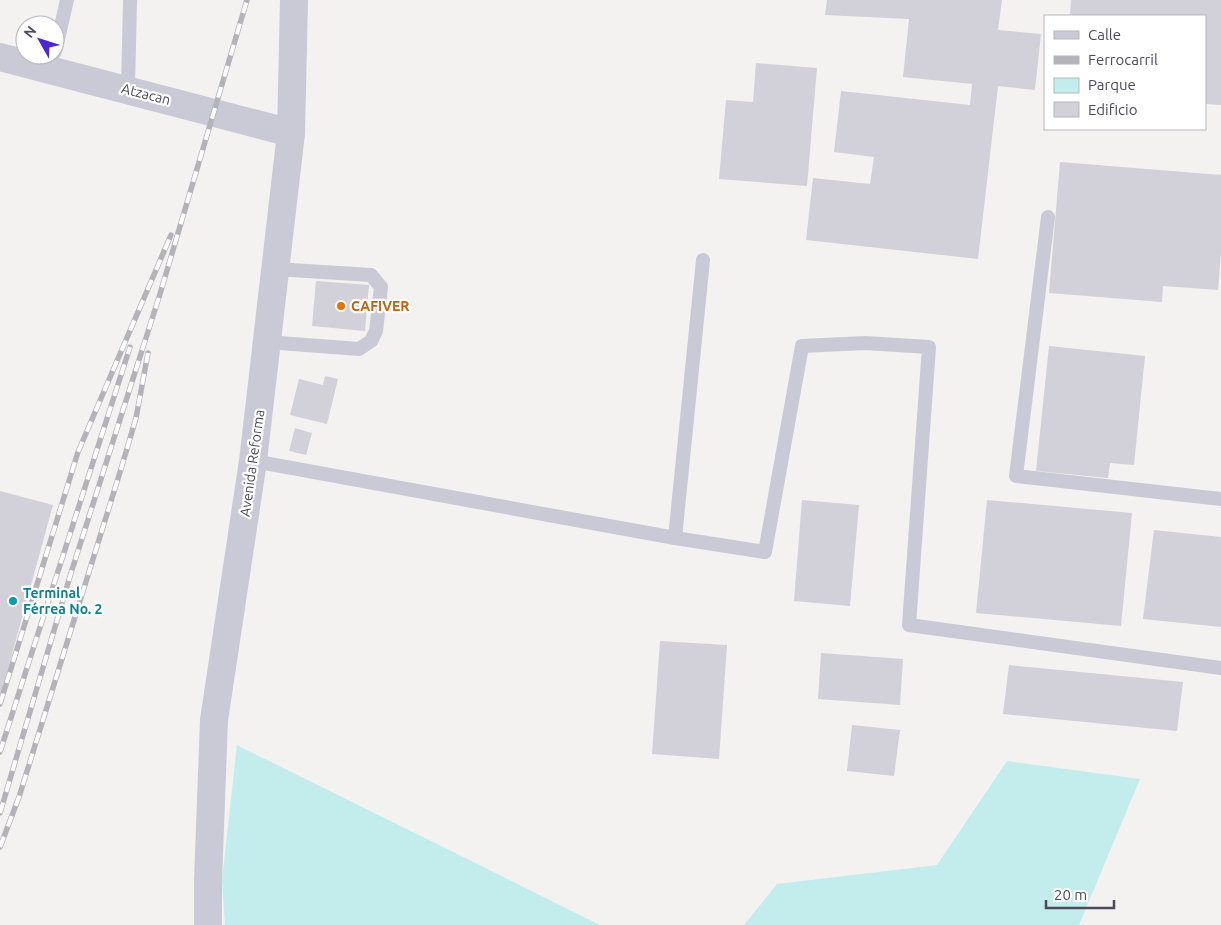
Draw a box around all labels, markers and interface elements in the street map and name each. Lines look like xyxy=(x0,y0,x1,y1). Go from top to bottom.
north arrow xyxy=(15,15,65,65)
legend xyxy=(1044,15,1206,130)
text: N xyxy=(20,23,39,41)
text: Calle xyxy=(1088,26,1121,43)
text: Ferrocarril xyxy=(1088,51,1158,68)
text: Parque xyxy=(1088,76,1136,93)
street label: Atzacan xyxy=(120,80,172,108)
text: Edificio xyxy=(1088,101,1137,118)
place label: CAFIVER xyxy=(351,298,410,314)
marker: CAFIVER xyxy=(335,300,347,312)
street label: Avenida Reforma xyxy=(237,408,267,518)
place label: Terminal Férrea No. 2 xyxy=(23,585,103,617)
marker: Terminal Férrea No. 2 xyxy=(7,595,19,607)
scale bar xyxy=(1046,878,1114,910)
text: 20 m xyxy=(1054,886,1087,903)

